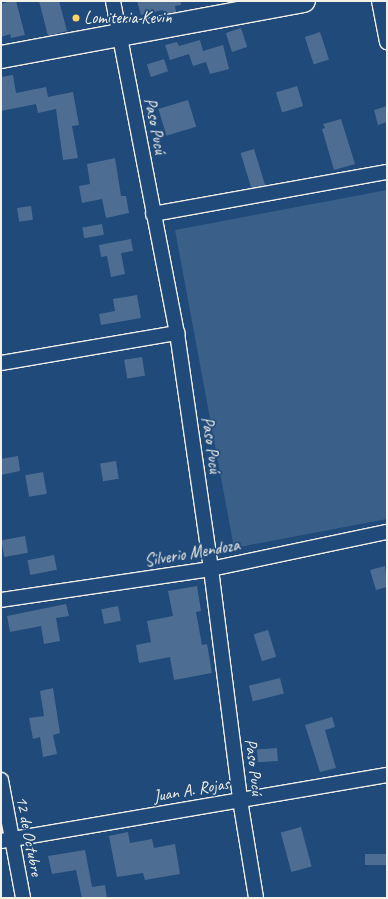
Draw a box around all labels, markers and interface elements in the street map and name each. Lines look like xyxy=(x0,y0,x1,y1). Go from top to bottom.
place label: Lomiteria Kevin xyxy=(84,8,171,28)
marker: Lomiteria Kevin xyxy=(71,13,81,23)
street label: Paso Pucú xyxy=(140,96,170,156)
street label: Paso Pucú xyxy=(197,416,225,474)
street label: Silverio Mendoza xyxy=(143,535,241,571)
street label: Paso Pucú xyxy=(240,738,268,796)
street label: Juan A. Rojas xyxy=(151,773,231,807)
street label: 12 de Octubre xyxy=(11,794,47,878)

